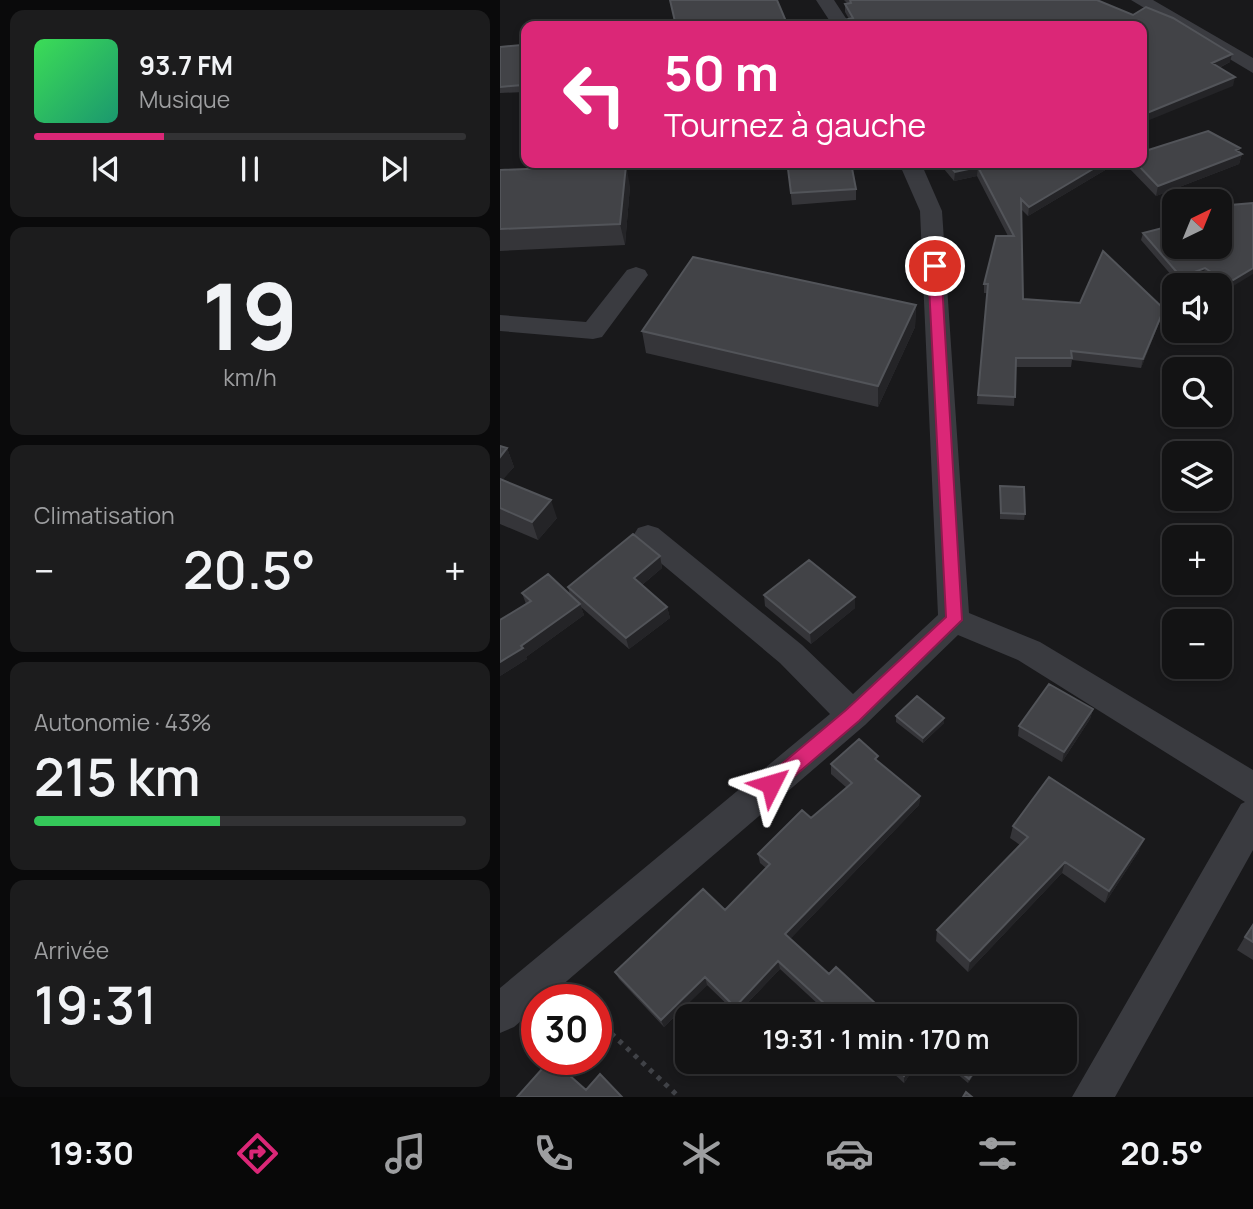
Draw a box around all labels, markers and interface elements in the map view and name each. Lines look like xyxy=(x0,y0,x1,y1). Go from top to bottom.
text: 50 m xyxy=(664,39,779,106)
text: 93.7 FM xyxy=(139,47,233,83)
icon: left xyxy=(549,49,640,140)
text: Musique xyxy=(139,83,230,115)
text: Tournez à gauche xyxy=(664,103,926,147)
icon: previous xyxy=(87,150,125,188)
icon: pause xyxy=(231,150,269,188)
icon: next xyxy=(375,150,413,188)
north arrow xyxy=(1162,189,1232,259)
map controls xyxy=(1162,189,1232,679)
pin xyxy=(905,236,965,296)
icon: arrive xyxy=(916,247,954,285)
text: 19 xyxy=(202,253,298,377)
button: sound xyxy=(1162,273,1232,343)
button: search xyxy=(1162,357,1232,427)
text: km/h xyxy=(223,361,277,393)
button: layers xyxy=(1162,441,1232,511)
text: Climatisation xyxy=(34,499,175,531)
button: + xyxy=(1162,525,1232,595)
text: 20.5° xyxy=(183,534,316,605)
text: − xyxy=(34,544,55,596)
text: + xyxy=(444,544,466,596)
button: − xyxy=(1162,609,1232,679)
text: Autonomie · 43% xyxy=(34,706,212,738)
text: 215 km xyxy=(34,741,200,812)
position arrow xyxy=(734,747,808,821)
text: Arrivée xyxy=(34,934,109,966)
text: 19:31 xyxy=(34,969,157,1040)
speed limit sign: 30 xyxy=(521,984,612,1075)
text: 19:31 · 1 min · 170 m xyxy=(763,1021,989,1057)
icon: directions xyxy=(233,1129,282,1178)
icon: music xyxy=(381,1129,430,1178)
icon: phone xyxy=(529,1129,578,1178)
icon: climate xyxy=(677,1129,726,1178)
icon: car xyxy=(825,1129,874,1178)
icon: filters xyxy=(973,1129,1022,1178)
text: 19:30 xyxy=(49,1131,134,1175)
text: 20.5° xyxy=(1120,1131,1203,1175)

